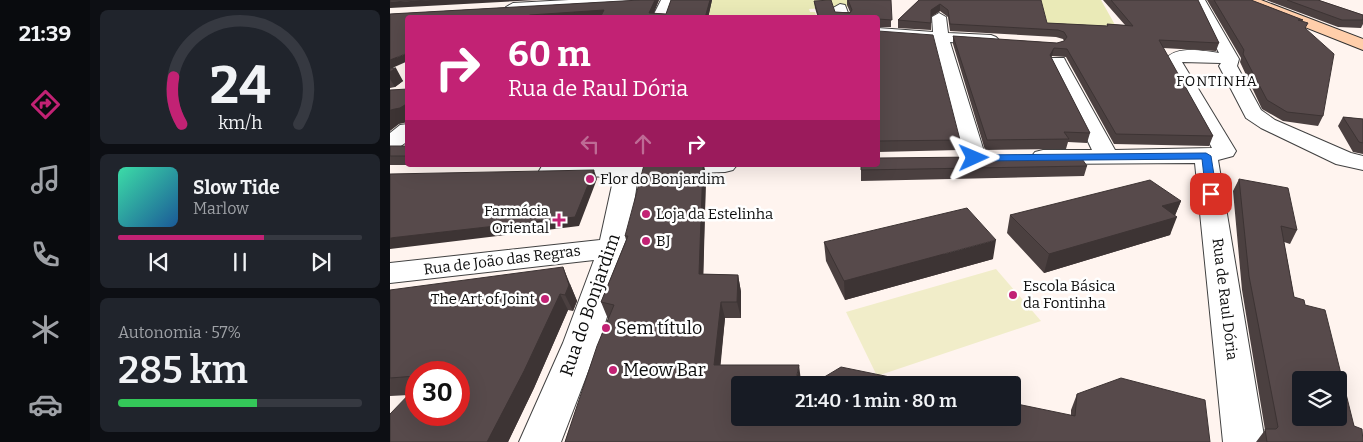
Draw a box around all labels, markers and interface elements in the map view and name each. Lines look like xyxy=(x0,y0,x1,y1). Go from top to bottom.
text: 21:39 xyxy=(19,20,71,47)
text: 60 m xyxy=(508,33,591,75)
icon: right xyxy=(425,35,490,100)
text: 24 xyxy=(210,54,271,117)
district label: FONTINHA xyxy=(1176,73,1258,90)
text: Rua de Raul Dória xyxy=(508,75,688,102)
icon: directions xyxy=(28,87,63,122)
text: km/h xyxy=(218,112,262,134)
icon: left xyxy=(576,130,604,158)
icon: ahead xyxy=(629,130,657,158)
icon: right xyxy=(682,130,710,158)
position arrow xyxy=(947,131,999,183)
icon: music xyxy=(28,162,63,197)
place label: Flor do Bonjardim xyxy=(600,170,726,188)
marker: Flor do Bonjardim xyxy=(584,173,596,185)
pin xyxy=(1190,173,1232,215)
text: Slow Tide xyxy=(193,176,280,199)
icon: arrive xyxy=(1197,180,1225,208)
text: Marlow xyxy=(193,199,249,218)
place label: Farmácia Oriental xyxy=(484,202,549,237)
place label: Loja da Estelinha xyxy=(656,205,773,223)
marker: Loja da Estelinha xyxy=(640,208,652,220)
marker: Farmácia Oriental xyxy=(553,214,565,226)
street label: Rua do Bonjardim xyxy=(555,231,625,379)
place label: BJ xyxy=(656,232,671,250)
marker: BJ xyxy=(640,235,652,247)
icon: phone xyxy=(28,237,63,272)
street label: Rua de Raul Dória xyxy=(1209,237,1241,361)
street label: Rua de João das Regras xyxy=(422,241,582,279)
icon: previous xyxy=(145,248,173,276)
icon: pause xyxy=(226,248,254,276)
icon: next xyxy=(307,248,335,276)
place label: Escola Básica da Fontinha xyxy=(1023,277,1115,312)
marker: Escola Básica da Fontinha xyxy=(1007,289,1019,301)
place label: The Art of Joint xyxy=(431,290,536,308)
marker: The Art of Joint xyxy=(539,293,551,305)
icon: climate xyxy=(28,312,63,347)
place label: Sem título xyxy=(616,317,702,339)
marker: Sem título xyxy=(600,322,612,334)
text: Autonomia · 57% xyxy=(118,323,241,342)
text: 285 km xyxy=(118,347,248,393)
place label: Meow Bar xyxy=(623,359,706,381)
speed limit sign: 30 xyxy=(405,361,470,426)
marker: Meow Bar xyxy=(607,364,619,376)
map controls xyxy=(1292,371,1347,426)
button: layers xyxy=(1292,371,1347,426)
icon: car xyxy=(28,387,63,422)
text: 21:40 · 1 min · 80 m xyxy=(795,389,957,412)

